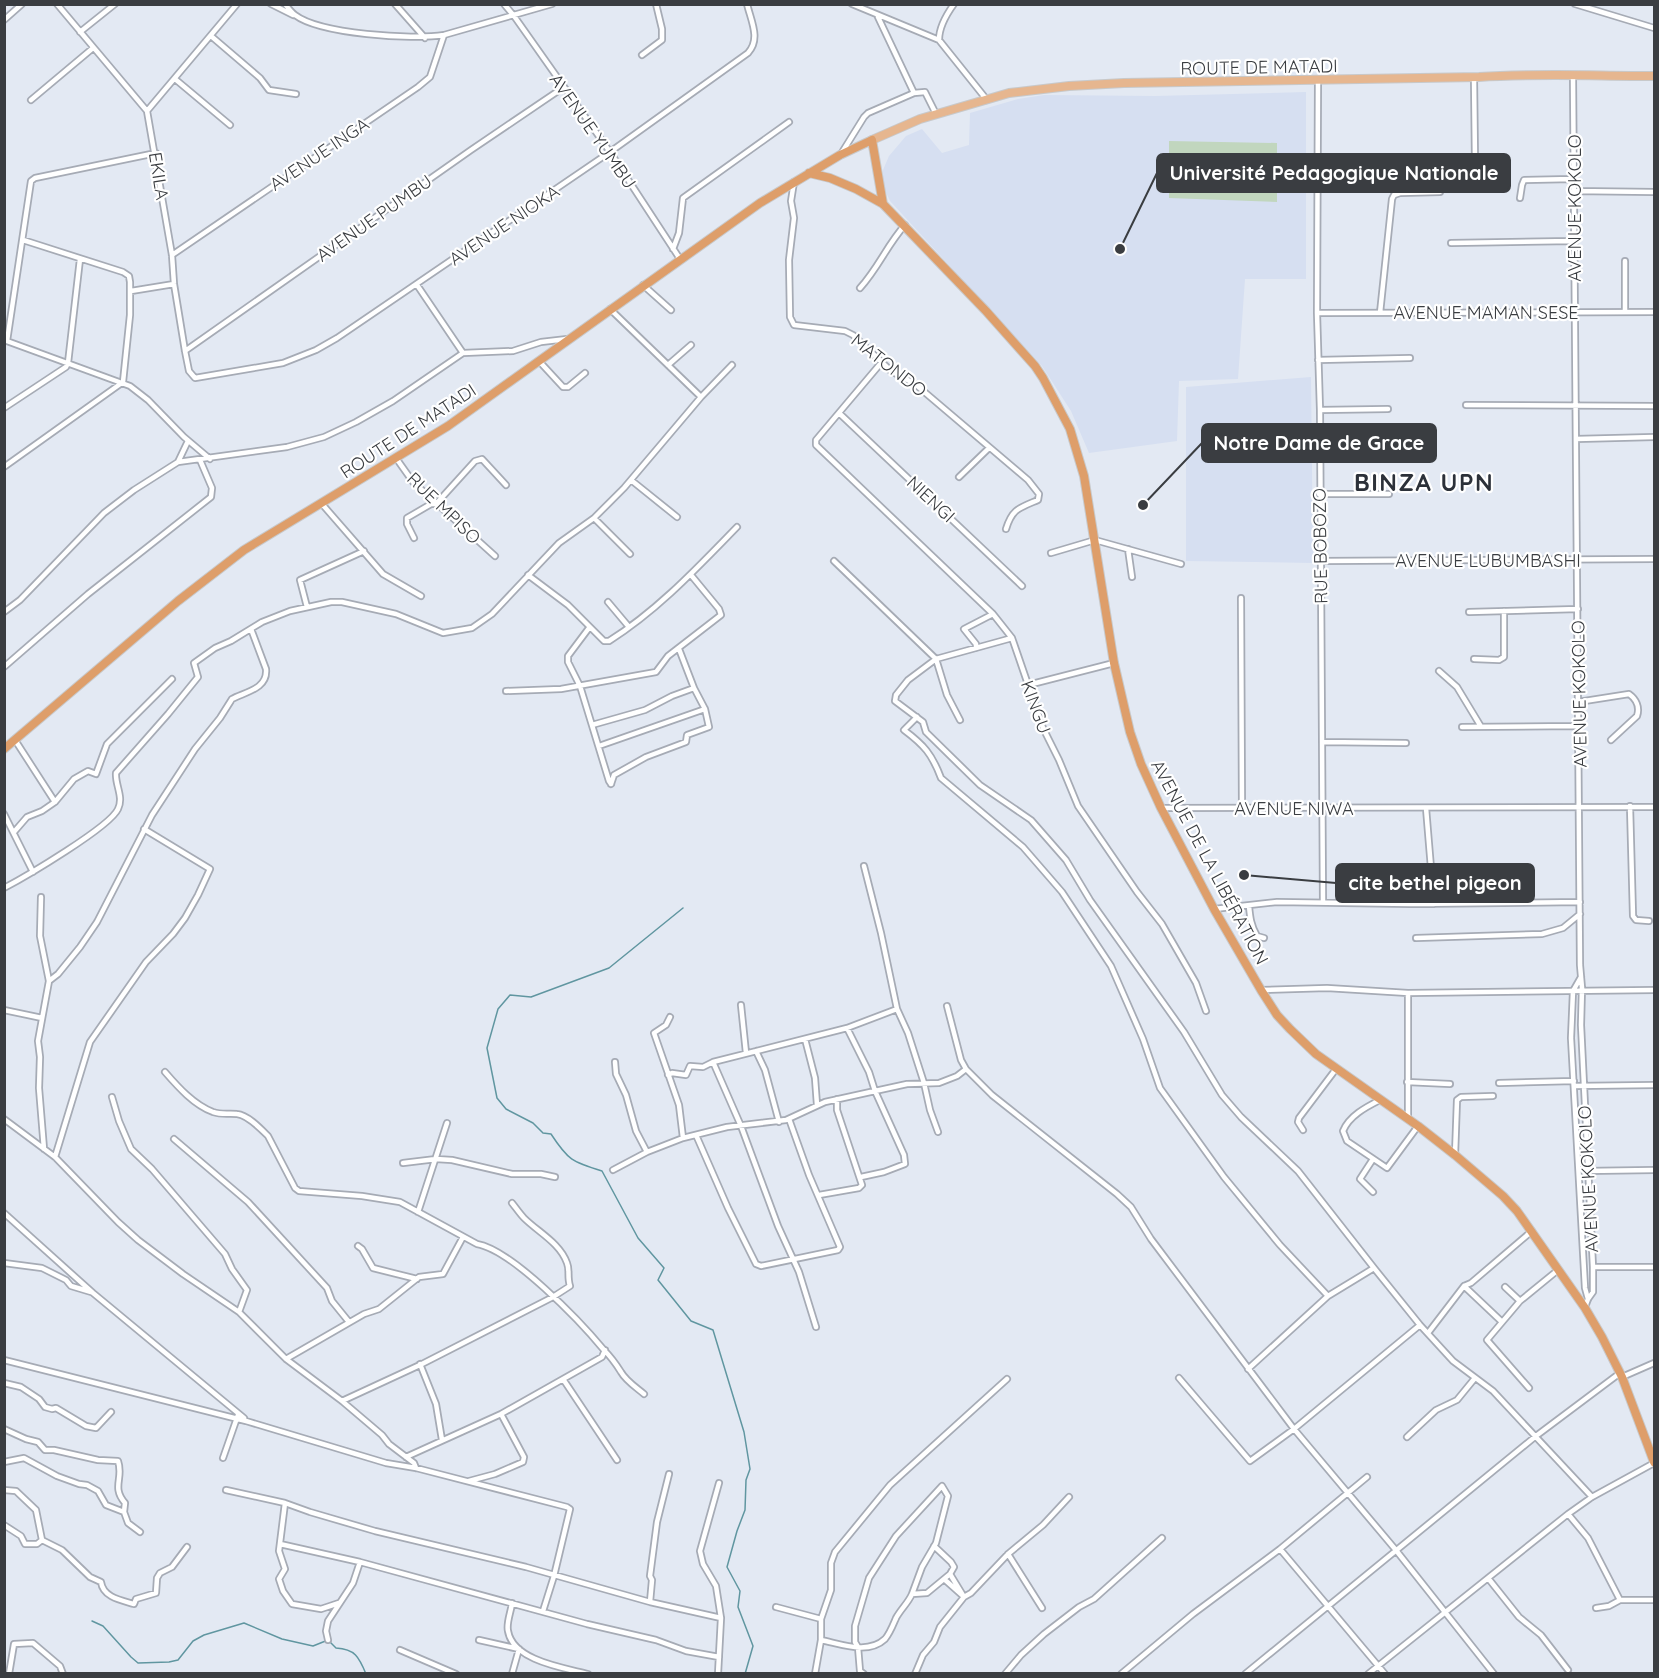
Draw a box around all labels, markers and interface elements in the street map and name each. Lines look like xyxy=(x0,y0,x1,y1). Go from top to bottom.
street label: ROUTE DE MATADI xyxy=(1180,54,1338,80)
street label: AVENUE YUMBU xyxy=(545,69,641,193)
street label: AVENUE INGA xyxy=(265,112,373,196)
street label: AVENUE KOKOLO xyxy=(1563,134,1586,282)
street label: EKILA xyxy=(144,150,174,202)
callout: Université Pedagogique Nationale xyxy=(1157,154,1510,192)
text: Université Pedagogique Nationale xyxy=(1169,160,1499,185)
street label: AVENUE PUMBU xyxy=(312,170,436,266)
street label: AVENUE NIOKA xyxy=(444,179,564,270)
street label: AVENUE MAMAN SESE xyxy=(1393,301,1579,324)
street label: MATONDO xyxy=(847,328,931,402)
street label: ROUTE DE MATADI xyxy=(336,379,480,483)
callout: Notre Dame de Grace xyxy=(1202,424,1436,462)
text: Notre Dame de Grace xyxy=(1214,430,1424,455)
street label: RUE MPISO xyxy=(402,467,486,549)
district label: BINZA UPN xyxy=(1354,467,1494,497)
street label: NIENGI xyxy=(902,471,960,527)
street label: RUE BOBOZO xyxy=(1307,488,1333,604)
street label: AVENUE LUBUMBASHI xyxy=(1395,549,1581,572)
street label: AVENUE KOKOLO xyxy=(1566,620,1592,768)
street label: KINGU xyxy=(1016,677,1056,737)
street label: AVENUE DE LA LIBÉRATION xyxy=(1146,756,1274,968)
street label: AVENUE NIWA xyxy=(1234,797,1354,820)
callout: cite bethel pigeon xyxy=(1336,864,1534,902)
text: cite bethel pigeon xyxy=(1348,870,1522,895)
street label: AVENUE KOKOLO xyxy=(1573,1105,1603,1253)

